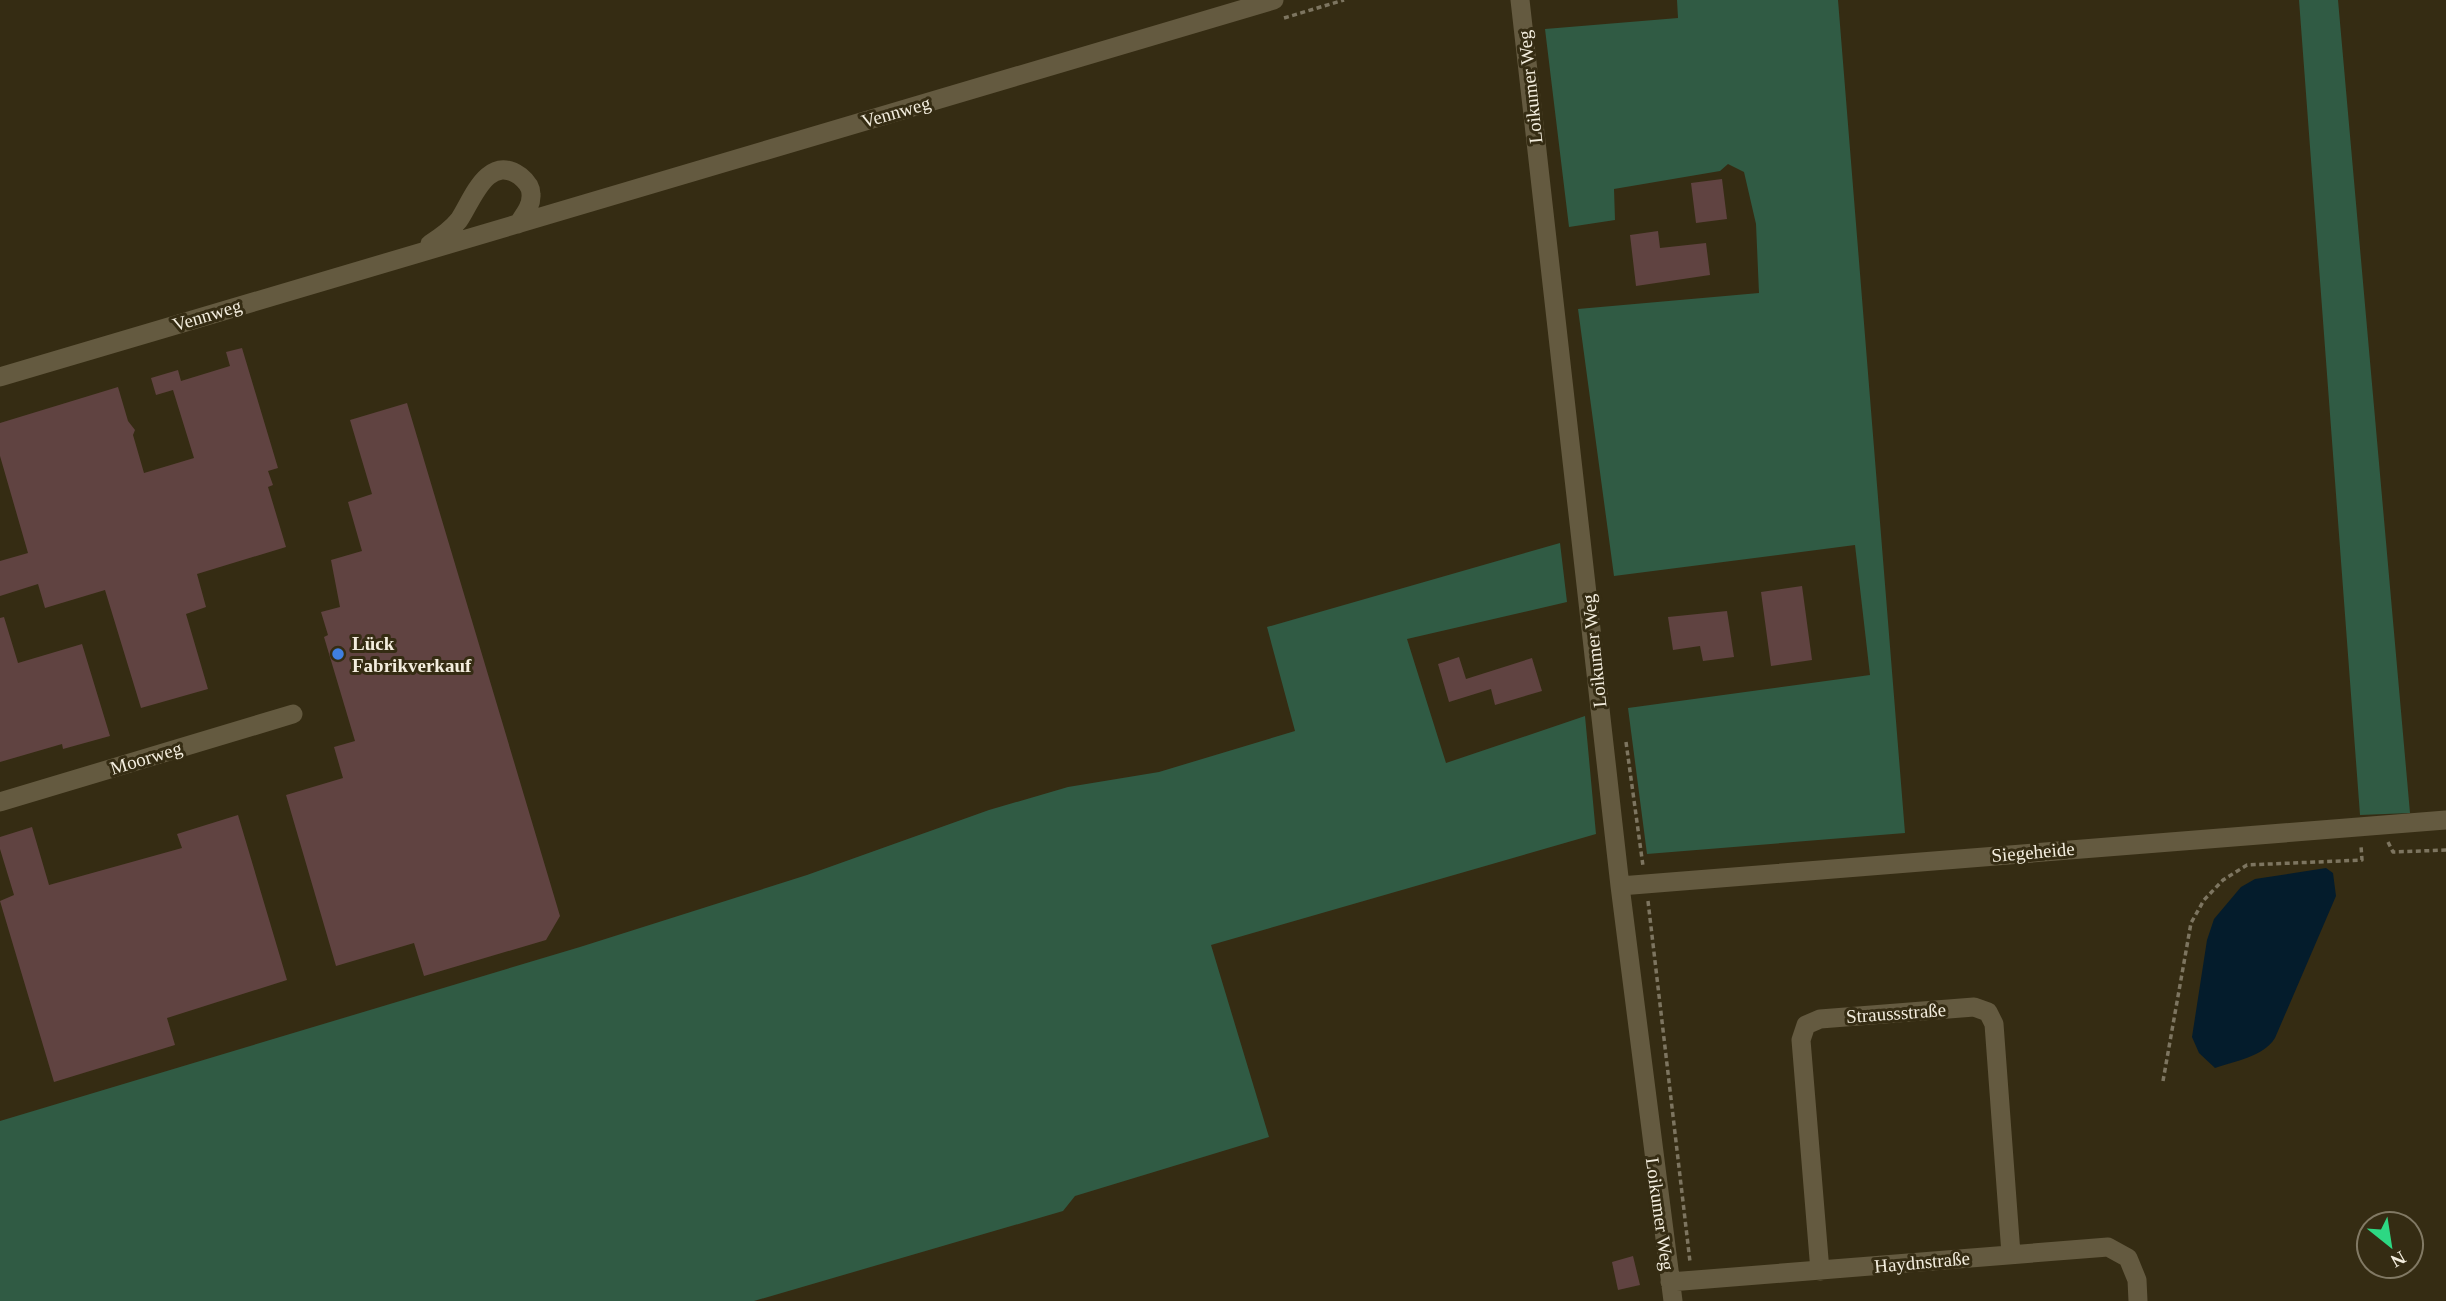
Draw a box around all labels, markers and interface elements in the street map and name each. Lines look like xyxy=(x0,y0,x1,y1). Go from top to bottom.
street label: Loikumer Weg xyxy=(1514,29,1546,145)
street label: Vennweg xyxy=(859,92,933,132)
street label: Vennweg xyxy=(170,294,244,335)
street label: Loikumer Weg xyxy=(1578,593,1610,709)
place label: Lück Fabrikverkauf xyxy=(352,633,472,676)
marker: Lück Fabrikverkauf xyxy=(330,646,346,662)
street label: Moorweg xyxy=(108,737,185,779)
street label: Siegeheide xyxy=(1991,838,2075,866)
street label: Straussstraße xyxy=(1845,999,1947,1027)
street label: Loikumer Weg xyxy=(1642,1156,1678,1272)
north arrow xyxy=(2355,1210,2425,1280)
street label: Haydnstraße xyxy=(1873,1247,1971,1277)
text: N xyxy=(2387,1247,2409,1272)

